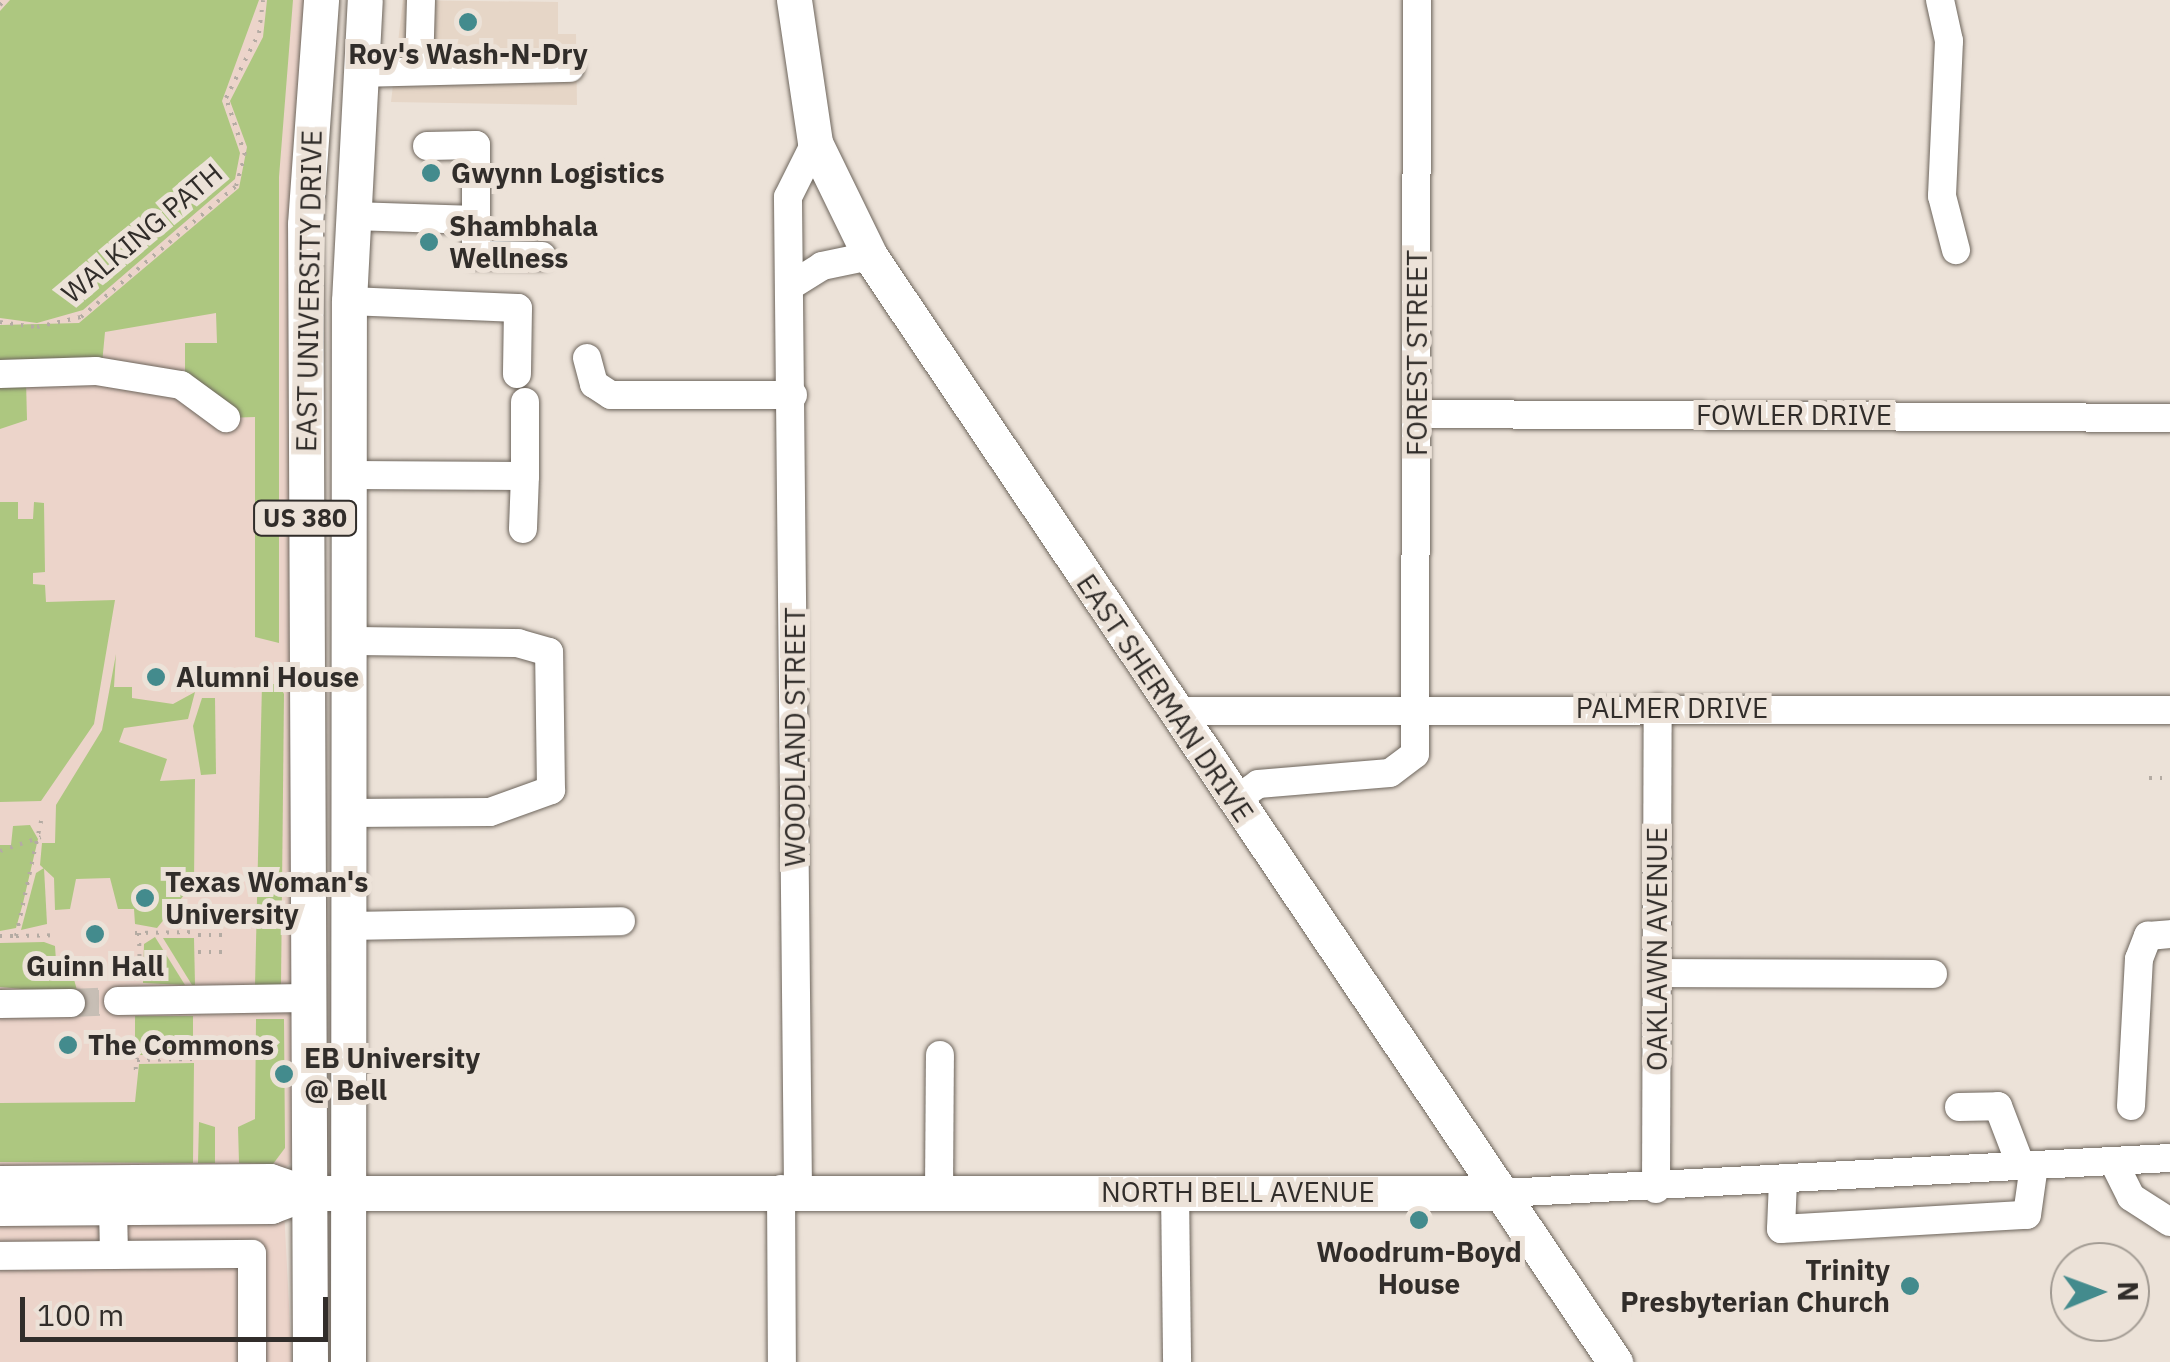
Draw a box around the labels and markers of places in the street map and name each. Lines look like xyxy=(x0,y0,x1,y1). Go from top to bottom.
marker: Roy's Wash-N-Dry xyxy=(457,11,479,33)
place label: Roy's Wash-N-Dry xyxy=(348,37,588,71)
place label: Gwynn Logistics xyxy=(451,156,665,190)
marker: Gwynn Logistics xyxy=(420,162,442,184)
place label: Shambhala Wellness xyxy=(449,209,598,275)
marker: Shambhala Wellness xyxy=(418,231,440,253)
place label: Alumni House xyxy=(176,660,359,694)
marker: Alumni House xyxy=(145,666,167,688)
place label: Texas Woman's University xyxy=(165,865,368,931)
marker: Texas Woman's University xyxy=(134,887,156,909)
marker: Guinn Hall xyxy=(84,923,106,945)
place label: Guinn Hall xyxy=(26,949,164,983)
place label: The Commons xyxy=(88,1028,274,1062)
marker: The Commons xyxy=(57,1034,79,1056)
place label: EB University @ Bell xyxy=(304,1041,480,1107)
marker: EB University @ Bell xyxy=(273,1063,295,1085)
marker: Woodrum-Boyd House xyxy=(1408,1209,1430,1231)
place label: Woodrum-Boyd House xyxy=(1316,1235,1522,1301)
place label: Trinity Presbyterian Church xyxy=(1620,1253,1890,1319)
marker: Trinity Presbyterian Church xyxy=(1899,1275,1921,1297)

